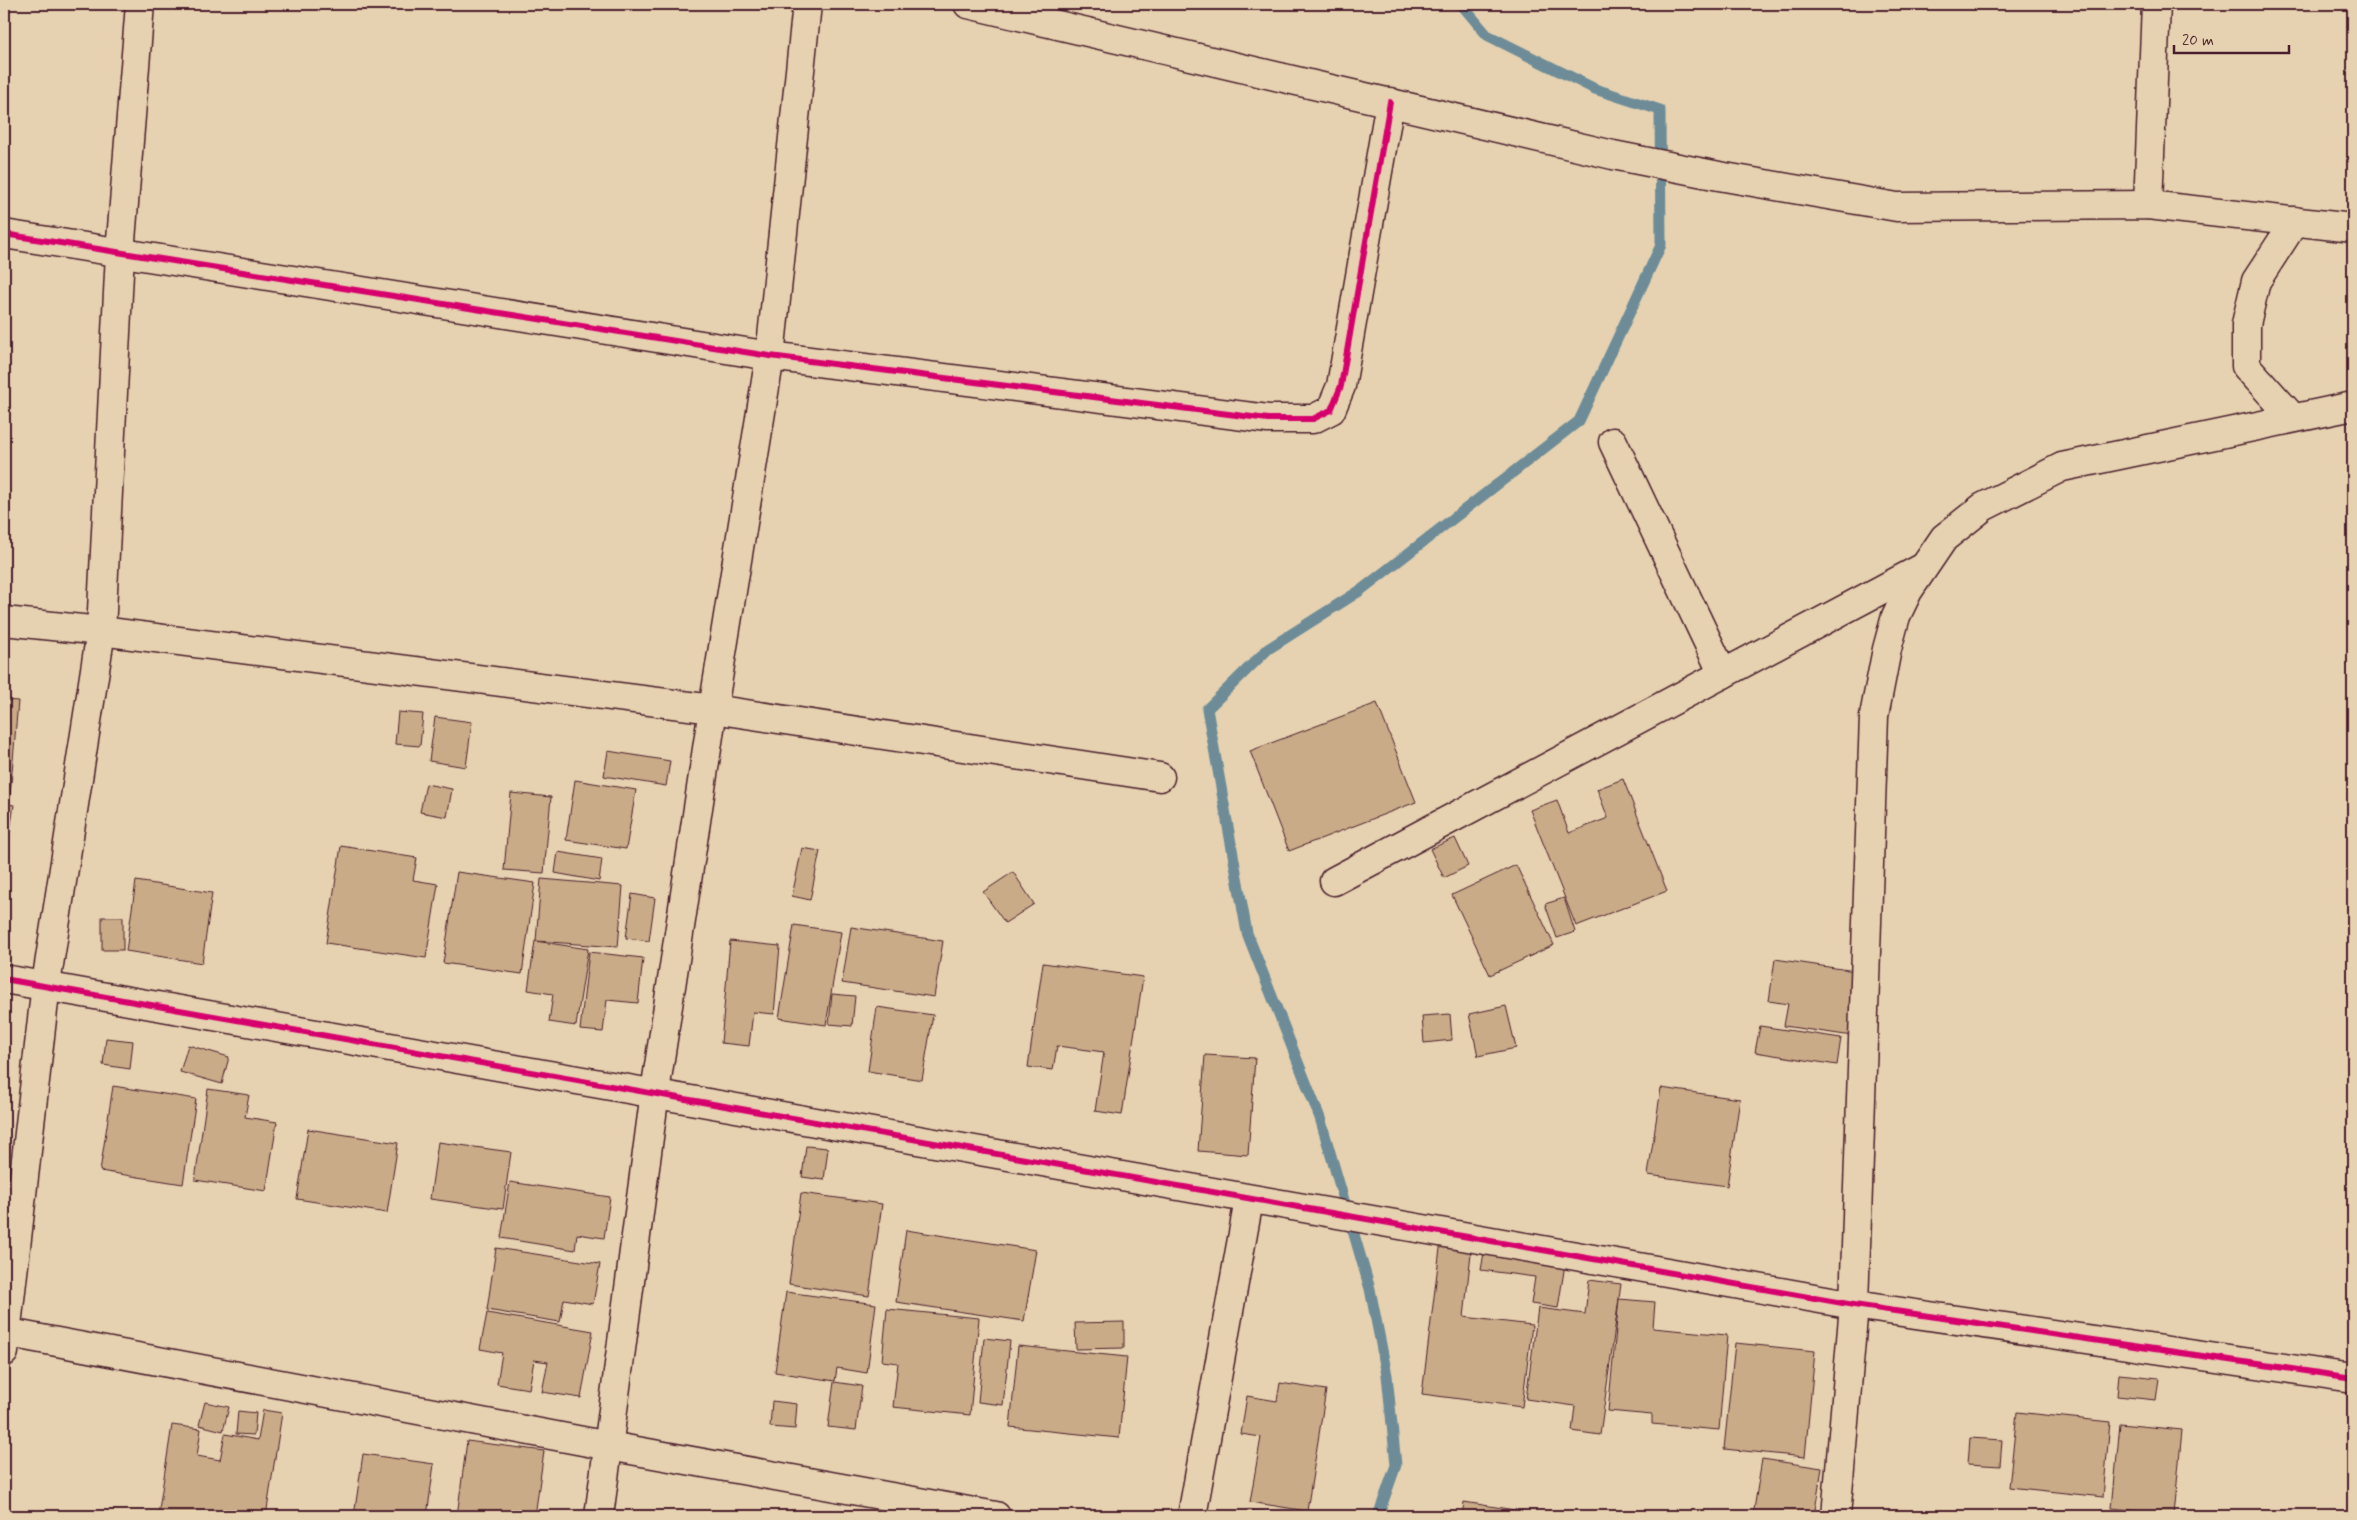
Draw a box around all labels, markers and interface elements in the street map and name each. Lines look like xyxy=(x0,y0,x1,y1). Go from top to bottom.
scale bar xyxy=(2174,22,2290,54)
text: 20 m xyxy=(2182,31,2214,51)

